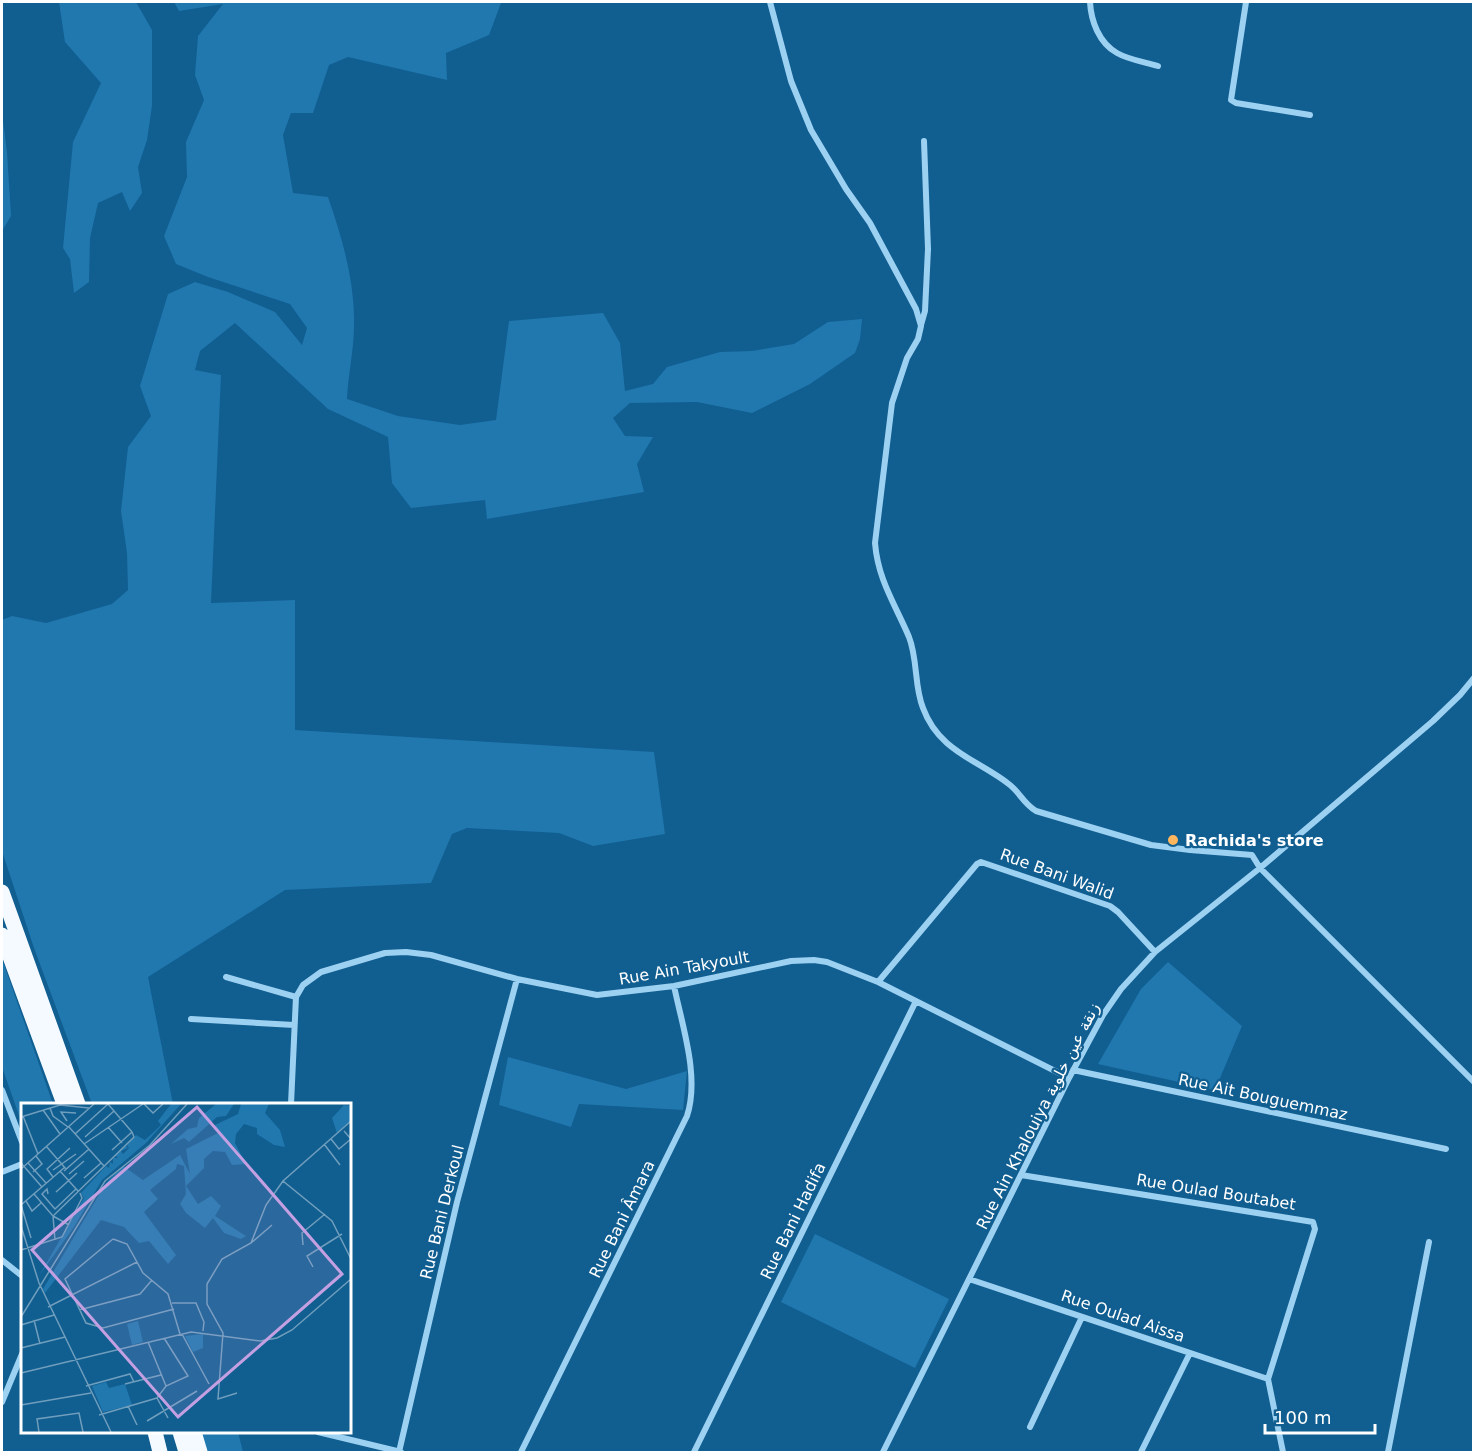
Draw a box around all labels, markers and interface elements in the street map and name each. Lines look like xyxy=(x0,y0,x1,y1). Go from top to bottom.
place label: Rachida's store xyxy=(1185,831,1324,850)
marker: Rachida's store xyxy=(1166,833,1180,847)
street label: Rue Bani Walid xyxy=(998,845,1116,903)
street label: Rue Ain Takyoult xyxy=(617,947,751,989)
street label: Rue Ain Khalouiya زنقة عين خلوية xyxy=(972,1000,1105,1233)
street label: Rue Ait Bouguemmaz xyxy=(1177,1070,1349,1124)
inset map xyxy=(21,1103,351,1433)
street label: Rue Bani Derkoul xyxy=(416,1143,468,1281)
street label: Rue Bani Âmara xyxy=(585,1157,659,1281)
street label: Rue Bani Hadifa xyxy=(756,1159,830,1283)
street label: Rue Oulad Boutabet xyxy=(1135,1170,1297,1214)
street label: Rue Oulad Aissa xyxy=(1059,1286,1187,1346)
scale bar xyxy=(1265,1397,1374,1435)
text: 100 m xyxy=(1274,1407,1332,1428)

